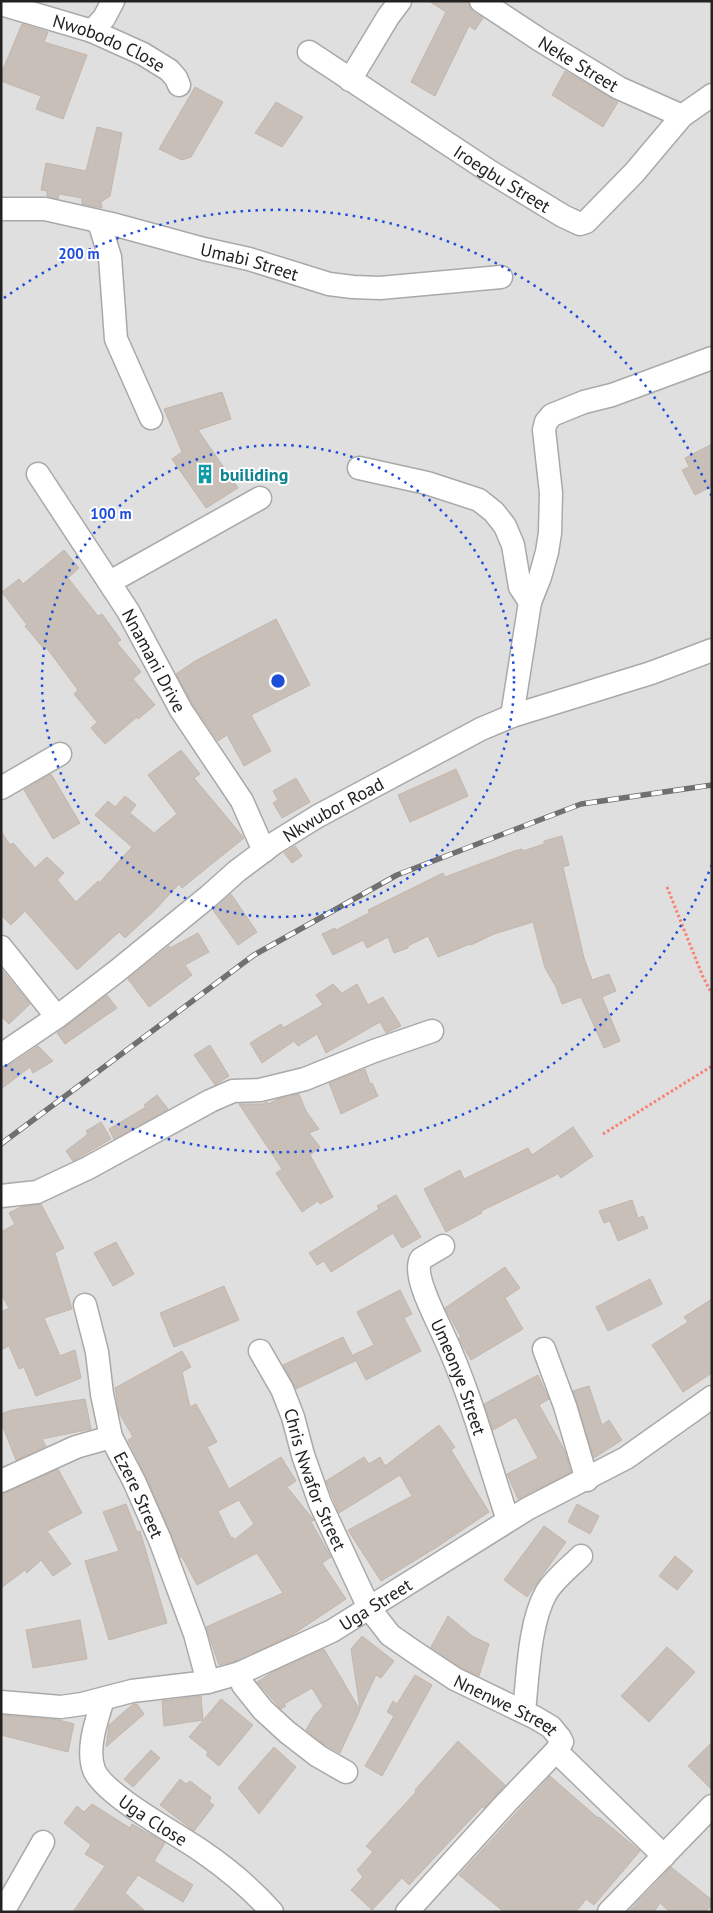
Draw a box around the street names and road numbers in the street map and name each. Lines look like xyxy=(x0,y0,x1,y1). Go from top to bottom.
street label: Nwobodo Close xyxy=(50,9,170,77)
street label: Neke Street xyxy=(534,30,623,97)
street label: Iroegbu Street xyxy=(450,139,555,217)
street label: Umabi Street xyxy=(198,237,301,285)
street label: Nnamani Drive xyxy=(117,605,192,716)
street label: Nkwubor Road xyxy=(278,772,387,847)
street label: Umeonye Street xyxy=(426,1315,492,1438)
street label: Chris Nwafor Street xyxy=(279,1404,352,1554)
street label: Ezere Street xyxy=(109,1448,169,1541)
street label: Uga Street xyxy=(335,1573,416,1635)
street label: Nnenwe Street xyxy=(450,1669,564,1740)
street label: Uga Close xyxy=(114,1789,192,1851)

